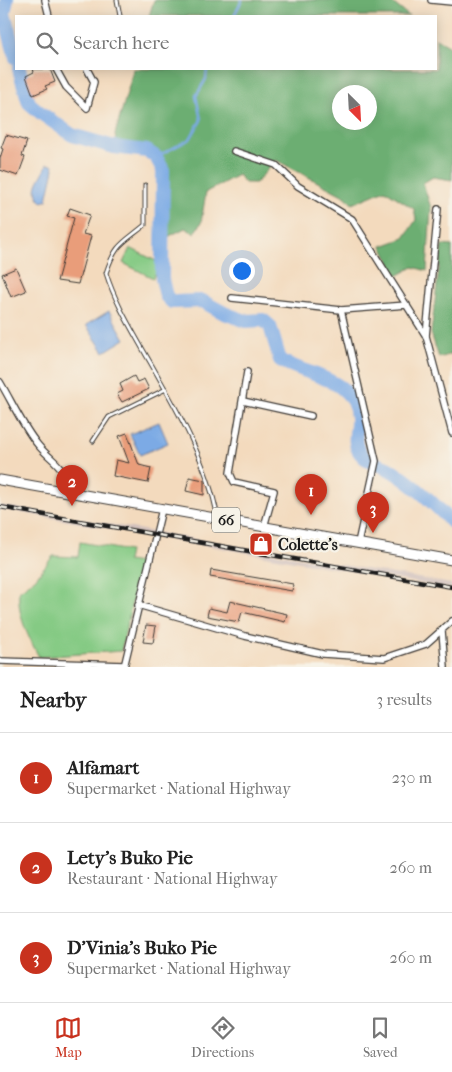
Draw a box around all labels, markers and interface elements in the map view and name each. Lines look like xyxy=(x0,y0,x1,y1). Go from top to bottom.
search box xyxy=(15,15,437,70)
icon: search xyxy=(33,29,61,57)
text: Search here xyxy=(73,32,169,54)
north arrow xyxy=(332,85,377,130)
your location xyxy=(229,258,255,284)
pin: 2 xyxy=(56,465,88,506)
pin: 1 xyxy=(295,474,327,515)
pin: 3 xyxy=(357,492,389,533)
road number: 66 xyxy=(212,508,240,532)
shop icon: Colette's xyxy=(248,531,274,557)
place label: Colette's xyxy=(278,535,338,554)
text: Nearby xyxy=(20,688,86,712)
text: 3 results xyxy=(376,690,432,709)
text: Alfamart xyxy=(67,757,139,779)
text: 1 xyxy=(33,768,39,787)
text: 230 m xyxy=(392,768,432,787)
text: Supermarket · National Highway xyxy=(67,779,291,798)
text: Lety's Buko Pie xyxy=(67,847,193,869)
text: 2 xyxy=(32,858,40,877)
text: 260 m xyxy=(390,858,432,877)
text: Restaurant · National Highway xyxy=(67,869,277,888)
text: D'Vinia's Buko Pie xyxy=(67,937,217,959)
text: 3 xyxy=(33,948,39,967)
text: 260 m xyxy=(390,948,432,967)
text: Supermarket · National Highway xyxy=(67,959,291,978)
tab: Map xyxy=(54,1014,82,1061)
tab: Directions xyxy=(191,1014,254,1061)
tab: Saved xyxy=(363,1014,398,1061)

